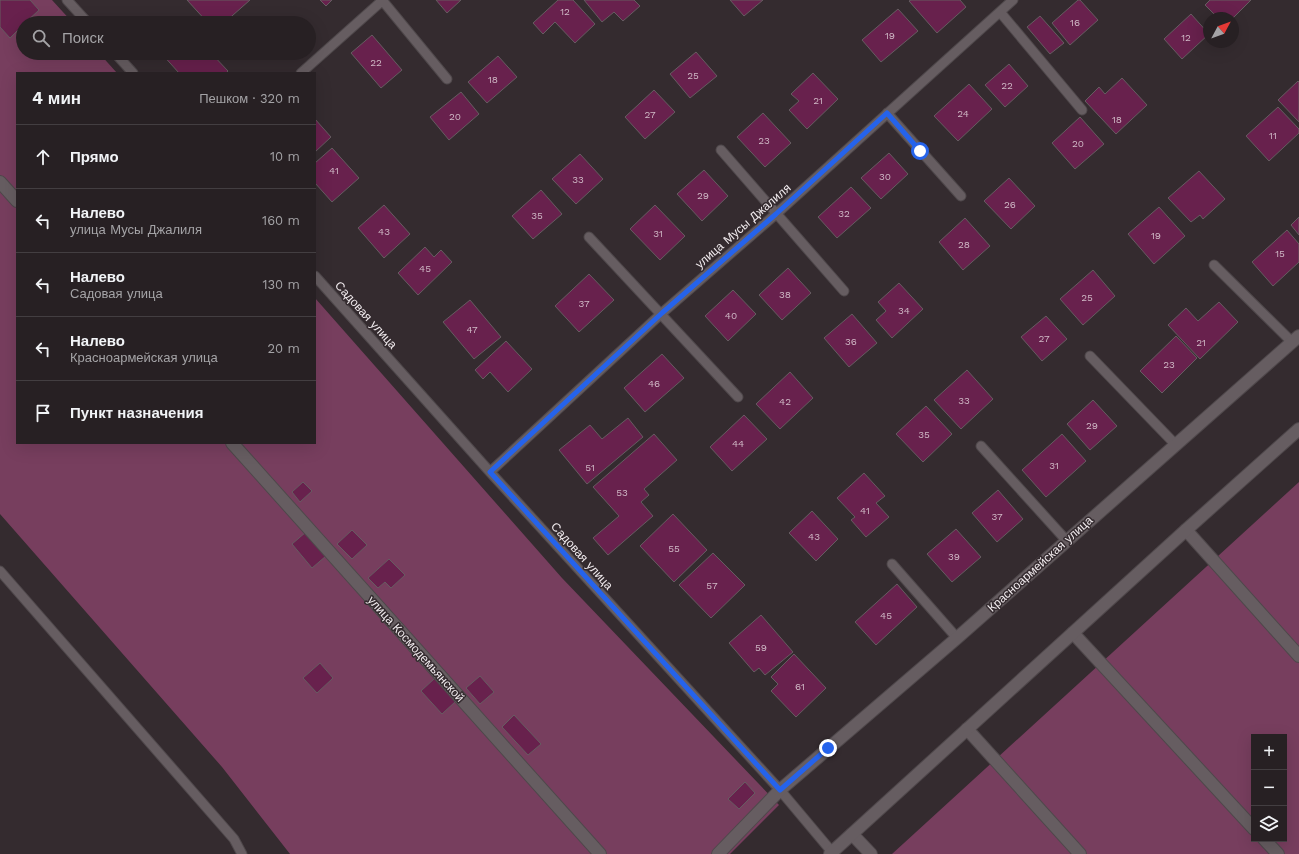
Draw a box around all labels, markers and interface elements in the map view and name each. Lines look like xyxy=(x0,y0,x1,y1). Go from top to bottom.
house number: 12 xyxy=(560,6,570,17)
north arrow xyxy=(1203,12,1239,48)
search box xyxy=(16,16,316,60)
house number: 16 xyxy=(1070,17,1080,28)
icon: search xyxy=(30,27,52,49)
text: Поиск xyxy=(62,29,104,47)
house number: 19 xyxy=(885,30,895,41)
house number: 12 xyxy=(1181,32,1191,43)
house number: 22 xyxy=(370,57,382,68)
house number: 25 xyxy=(687,70,699,81)
house number: 18 xyxy=(488,74,498,85)
house number: 22 xyxy=(1001,80,1013,91)
text: 4 мин xyxy=(32,88,81,108)
text: Пешком · 320 m xyxy=(199,91,300,106)
house number: 21 xyxy=(813,95,823,106)
house number: 24 xyxy=(957,108,969,119)
house number: 27 xyxy=(644,109,656,120)
house number: 20 xyxy=(449,111,461,122)
house number: 18 xyxy=(1112,114,1122,125)
house number: 11 xyxy=(1269,130,1277,141)
house number: 23 xyxy=(758,135,770,146)
house number: 20 xyxy=(1072,138,1084,149)
route start xyxy=(911,142,929,160)
icon: ahead xyxy=(32,146,54,168)
text: Прямо xyxy=(70,148,119,166)
text: 10 m xyxy=(270,149,300,164)
house number: 41 xyxy=(329,165,339,176)
house number: 30 xyxy=(879,171,891,182)
house number: 33 xyxy=(572,174,584,185)
street label: улица Мусы Джалиля xyxy=(692,181,794,271)
house number: 29 xyxy=(697,190,709,201)
house number: 26 xyxy=(1004,199,1016,210)
text: Налево xyxy=(70,204,125,222)
house number: 32 xyxy=(838,208,850,219)
icon: left xyxy=(32,210,54,232)
house number: 35 xyxy=(531,210,543,221)
text: 160 m xyxy=(262,213,300,228)
text: улица Мусы Джалиля xyxy=(70,222,202,237)
house number: 43 xyxy=(378,226,390,237)
house number: 31 xyxy=(653,228,663,239)
house number: 19 xyxy=(1151,230,1161,241)
house number: 28 xyxy=(958,239,970,250)
house number: 15 xyxy=(1275,248,1285,259)
house number: 45 xyxy=(419,263,431,274)
text: Налево xyxy=(70,268,125,286)
icon: left xyxy=(32,274,54,296)
text: 130 m xyxy=(262,277,300,292)
street label: Садовая улица xyxy=(332,278,400,352)
text: Садовая улица xyxy=(70,286,163,301)
house number: 38 xyxy=(779,289,791,300)
house number: 25 xyxy=(1081,292,1093,303)
house number: 37 xyxy=(578,298,590,309)
house number: 34 xyxy=(898,305,910,316)
house number: 40 xyxy=(725,310,737,321)
house number: 47 xyxy=(466,324,478,335)
text: Налево xyxy=(70,332,125,350)
house number: 27 xyxy=(1038,333,1050,344)
house number: 36 xyxy=(845,336,857,347)
house number: 21 xyxy=(1196,337,1206,348)
icon: left xyxy=(32,338,54,360)
text: 20 m xyxy=(268,341,300,356)
text: Красноармейская улица xyxy=(70,350,218,365)
house number: 23 xyxy=(1163,359,1175,370)
house number: 46 xyxy=(648,378,660,389)
house number: 33 xyxy=(958,395,970,406)
house number: 42 xyxy=(779,396,791,407)
icon: arrive xyxy=(32,402,54,424)
text: Пункт назначения xyxy=(70,404,203,422)
house number: 29 xyxy=(1086,420,1098,431)
house number: 35 xyxy=(918,429,930,440)
house number: 44 xyxy=(732,438,744,449)
house number: 31 xyxy=(1049,460,1059,471)
house number: 51 xyxy=(585,462,595,473)
house number: 53 xyxy=(616,487,628,498)
house number: 41 xyxy=(860,505,870,516)
house number: 37 xyxy=(991,511,1003,522)
street label: Красноармейская улица xyxy=(985,513,1096,615)
street label: Садовая улица xyxy=(548,519,616,593)
house number: 43 xyxy=(808,531,820,542)
house number: 55 xyxy=(668,543,680,554)
house number: 39 xyxy=(948,551,960,562)
house number: 57 xyxy=(706,580,718,591)
street label: улица Космодемьянской xyxy=(365,593,467,705)
house number: 45 xyxy=(880,610,892,621)
house number: 59 xyxy=(755,642,767,653)
house number: 61 xyxy=(795,681,805,692)
map controls xyxy=(1251,734,1287,842)
button: + xyxy=(1251,734,1287,770)
route end xyxy=(819,739,837,757)
button: − xyxy=(1251,770,1287,806)
button: layers xyxy=(1251,806,1287,842)

